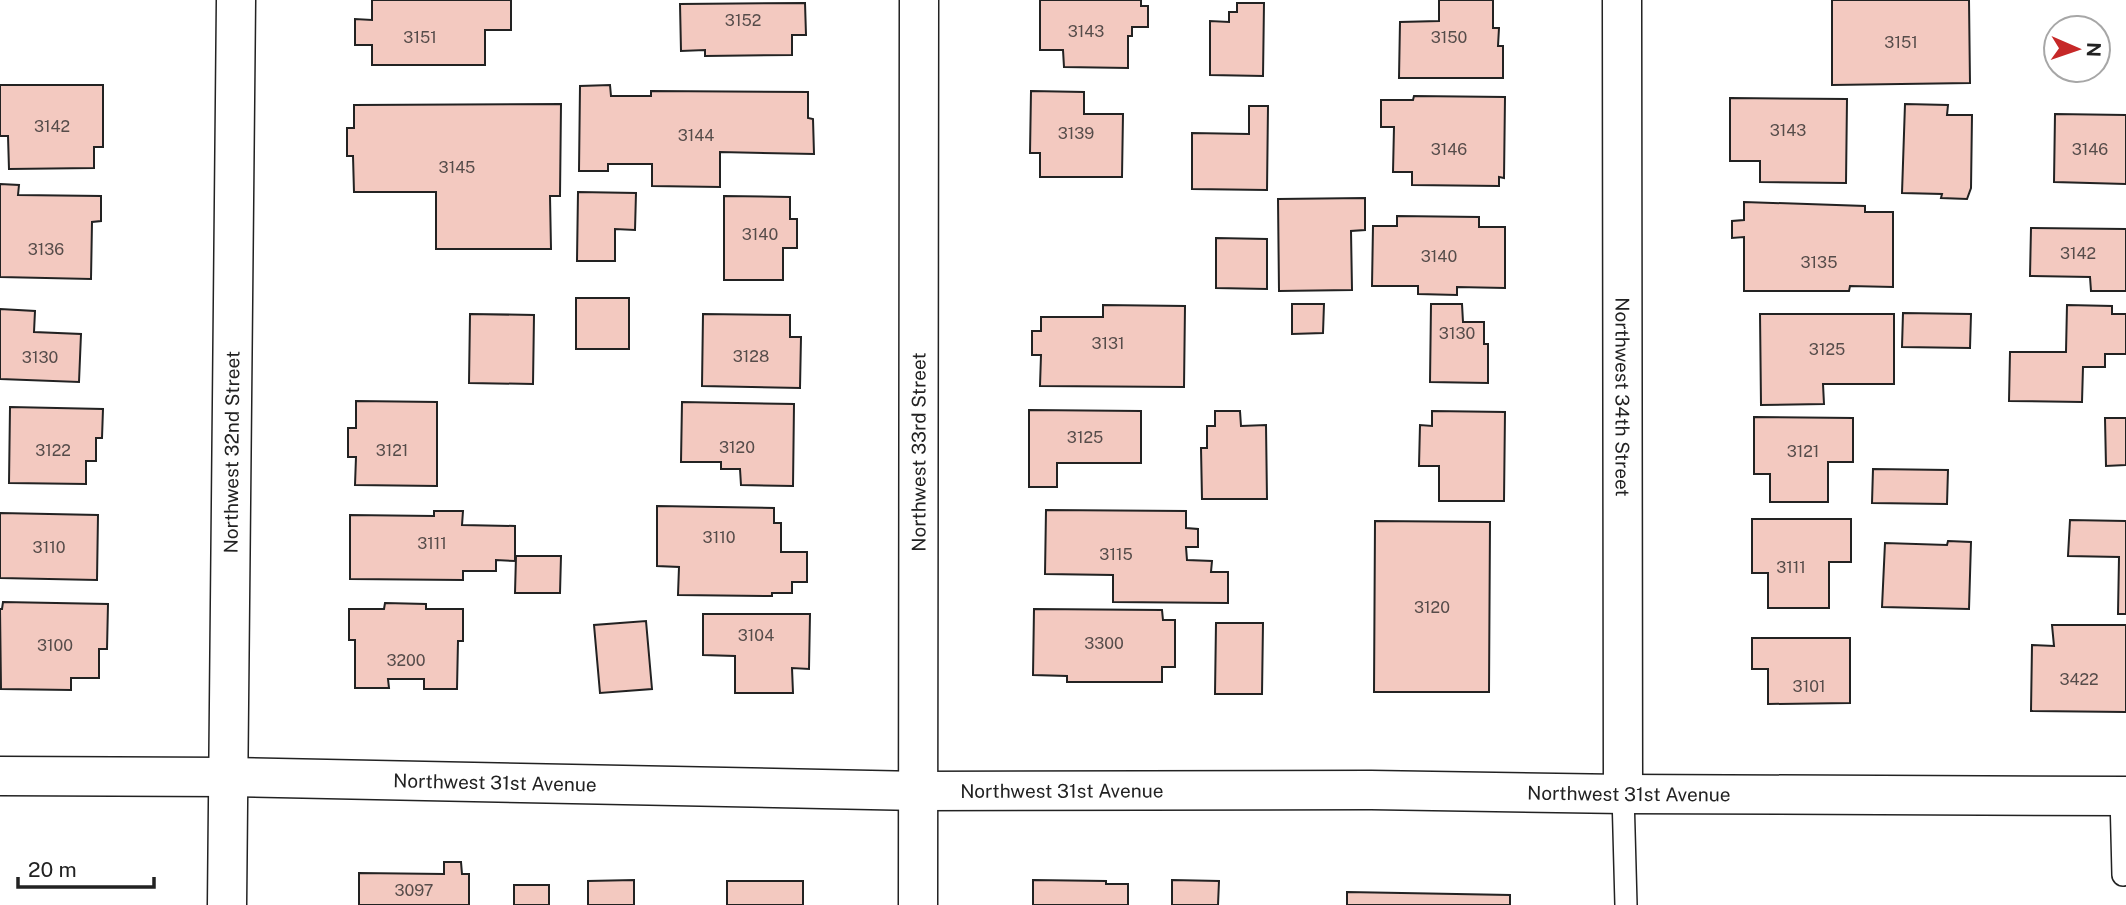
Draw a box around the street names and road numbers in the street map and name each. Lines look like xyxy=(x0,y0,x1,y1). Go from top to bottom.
street label: Northwest 34th Street xyxy=(1611,297,1634,497)
street label: Northwest 32nd Street xyxy=(219,351,244,553)
street label: Northwest 33rd Street xyxy=(907,352,930,552)
street label: Northwest 31st Avenue xyxy=(393,769,597,795)
street label: Northwest 31st Avenue xyxy=(960,779,1164,802)
street label: Northwest 31st Avenue xyxy=(1527,781,1731,805)

